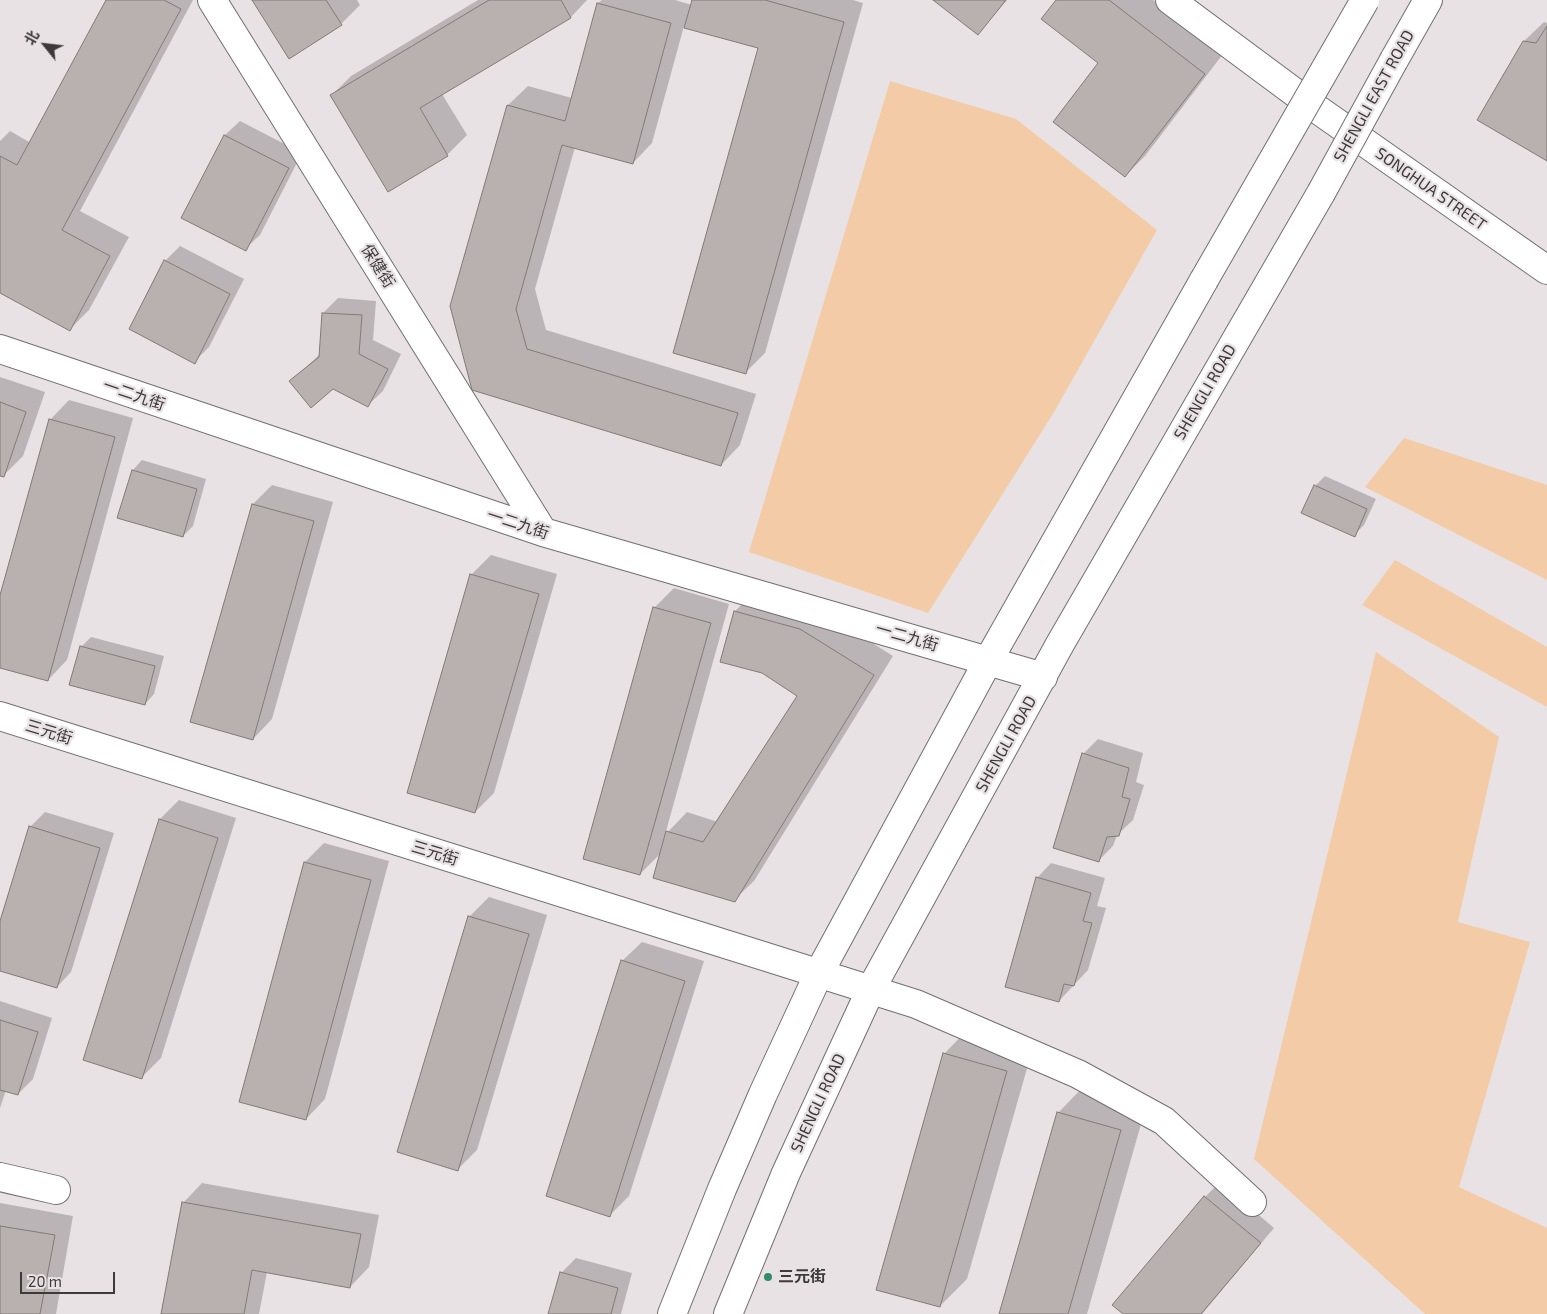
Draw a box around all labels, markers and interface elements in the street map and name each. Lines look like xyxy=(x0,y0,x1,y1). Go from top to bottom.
north arrow xyxy=(20,20,70,70)
text: 北 xyxy=(21,27,42,48)
street label: SHENGLI EAST ROAD xyxy=(1330,27,1418,165)
street label: SONGHUA STREET xyxy=(1372,144,1490,234)
street label: 保健街 xyxy=(357,241,399,291)
street label: SHENGLI ROAD xyxy=(1170,341,1240,443)
street label: 一二九街 xyxy=(101,376,167,414)
street label: 一二九街 xyxy=(485,505,551,543)
street label: 一二九街 xyxy=(874,619,940,655)
street label: SHENGLI ROAD xyxy=(972,693,1040,795)
street label: 三元街 xyxy=(23,716,75,748)
street label: 三元街 xyxy=(409,837,461,869)
street label: SHENGLI ROAD xyxy=(787,1050,849,1156)
scale bar xyxy=(22,1262,118,1294)
place label: 三元街 xyxy=(778,1267,826,1287)
marker: 三元街 xyxy=(762,1271,774,1283)
text: 20 m xyxy=(28,1272,62,1290)

